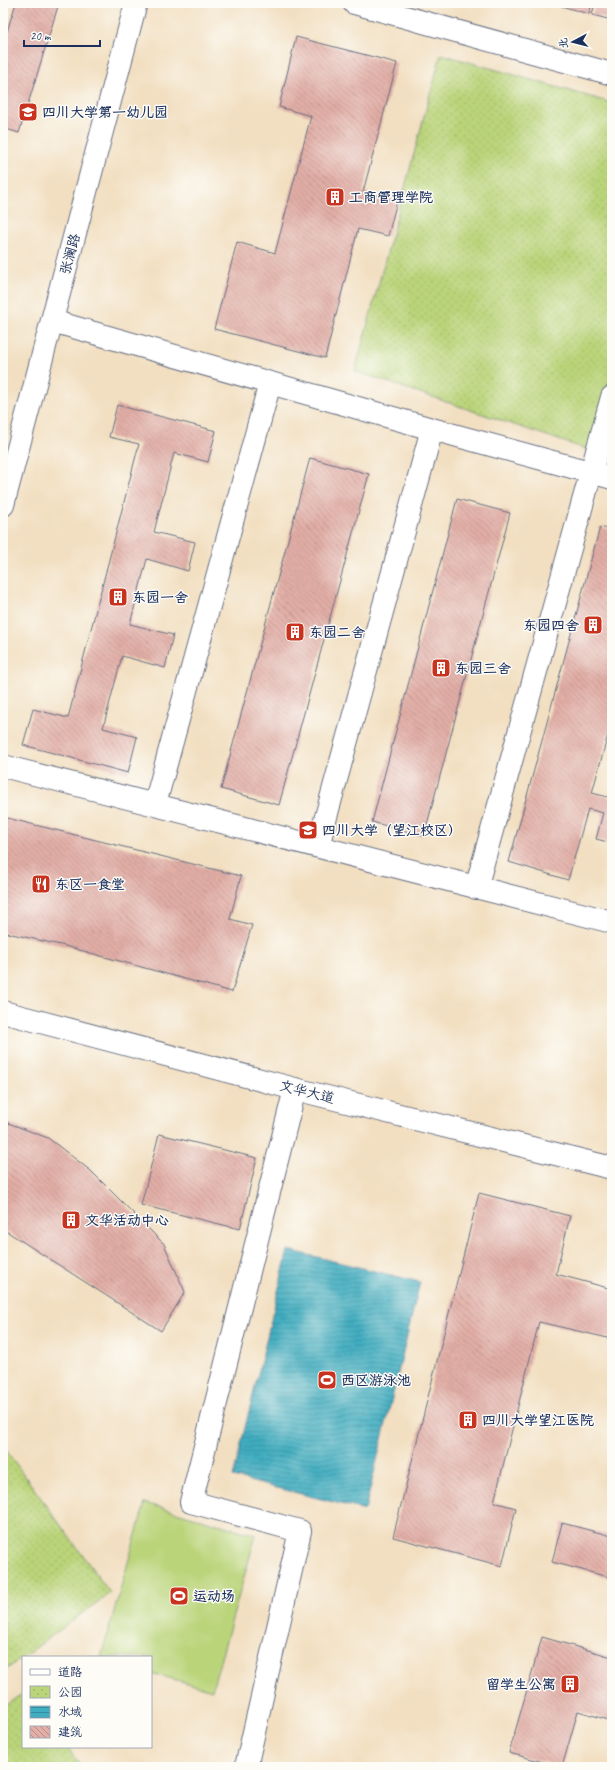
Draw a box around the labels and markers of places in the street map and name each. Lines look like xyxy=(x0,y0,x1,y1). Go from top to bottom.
school or university icon: 四川大学第一幼儿园 xyxy=(17,101,39,123)
place label: 四川大学第一幼儿园 xyxy=(42,104,168,121)
building icon: 工商管理学院 xyxy=(324,186,346,208)
place label: 工商管理学院 xyxy=(349,189,433,206)
building icon: 东园一舍 xyxy=(107,586,129,608)
place label: 东园一舍 xyxy=(132,589,188,606)
building icon: 东园四舍 xyxy=(582,614,604,636)
place label: 东园四舍 xyxy=(523,617,579,634)
building icon: 东园二舍 xyxy=(284,621,306,643)
place label: 东园二舍 xyxy=(309,624,365,641)
building icon: 东园三舍 xyxy=(430,657,452,679)
place label: 东园三舍 xyxy=(455,660,511,677)
school or university icon: 四川大学（望江校区） xyxy=(297,819,319,841)
place label: 四川大学（望江校区） xyxy=(322,822,462,839)
restaurant icon: 东区一食堂 xyxy=(30,873,52,895)
place label: 东区一食堂 xyxy=(55,876,125,893)
building icon: 文华活动中心 xyxy=(60,1209,82,1231)
place label: 文华活动中心 xyxy=(85,1212,169,1229)
sports icon: 西区游泳池 xyxy=(316,1369,338,1391)
place label: 西区游泳池 xyxy=(341,1372,411,1389)
building icon: 四川大学望江医院 xyxy=(457,1409,479,1431)
place label: 四川大学望江医院 xyxy=(482,1412,594,1429)
sports icon: 运动场 xyxy=(168,1585,190,1607)
place label: 运动场 xyxy=(193,1588,235,1605)
building icon: 留学生公寓 xyxy=(559,1673,581,1695)
place label: 留学生公寓 xyxy=(486,1676,556,1693)

